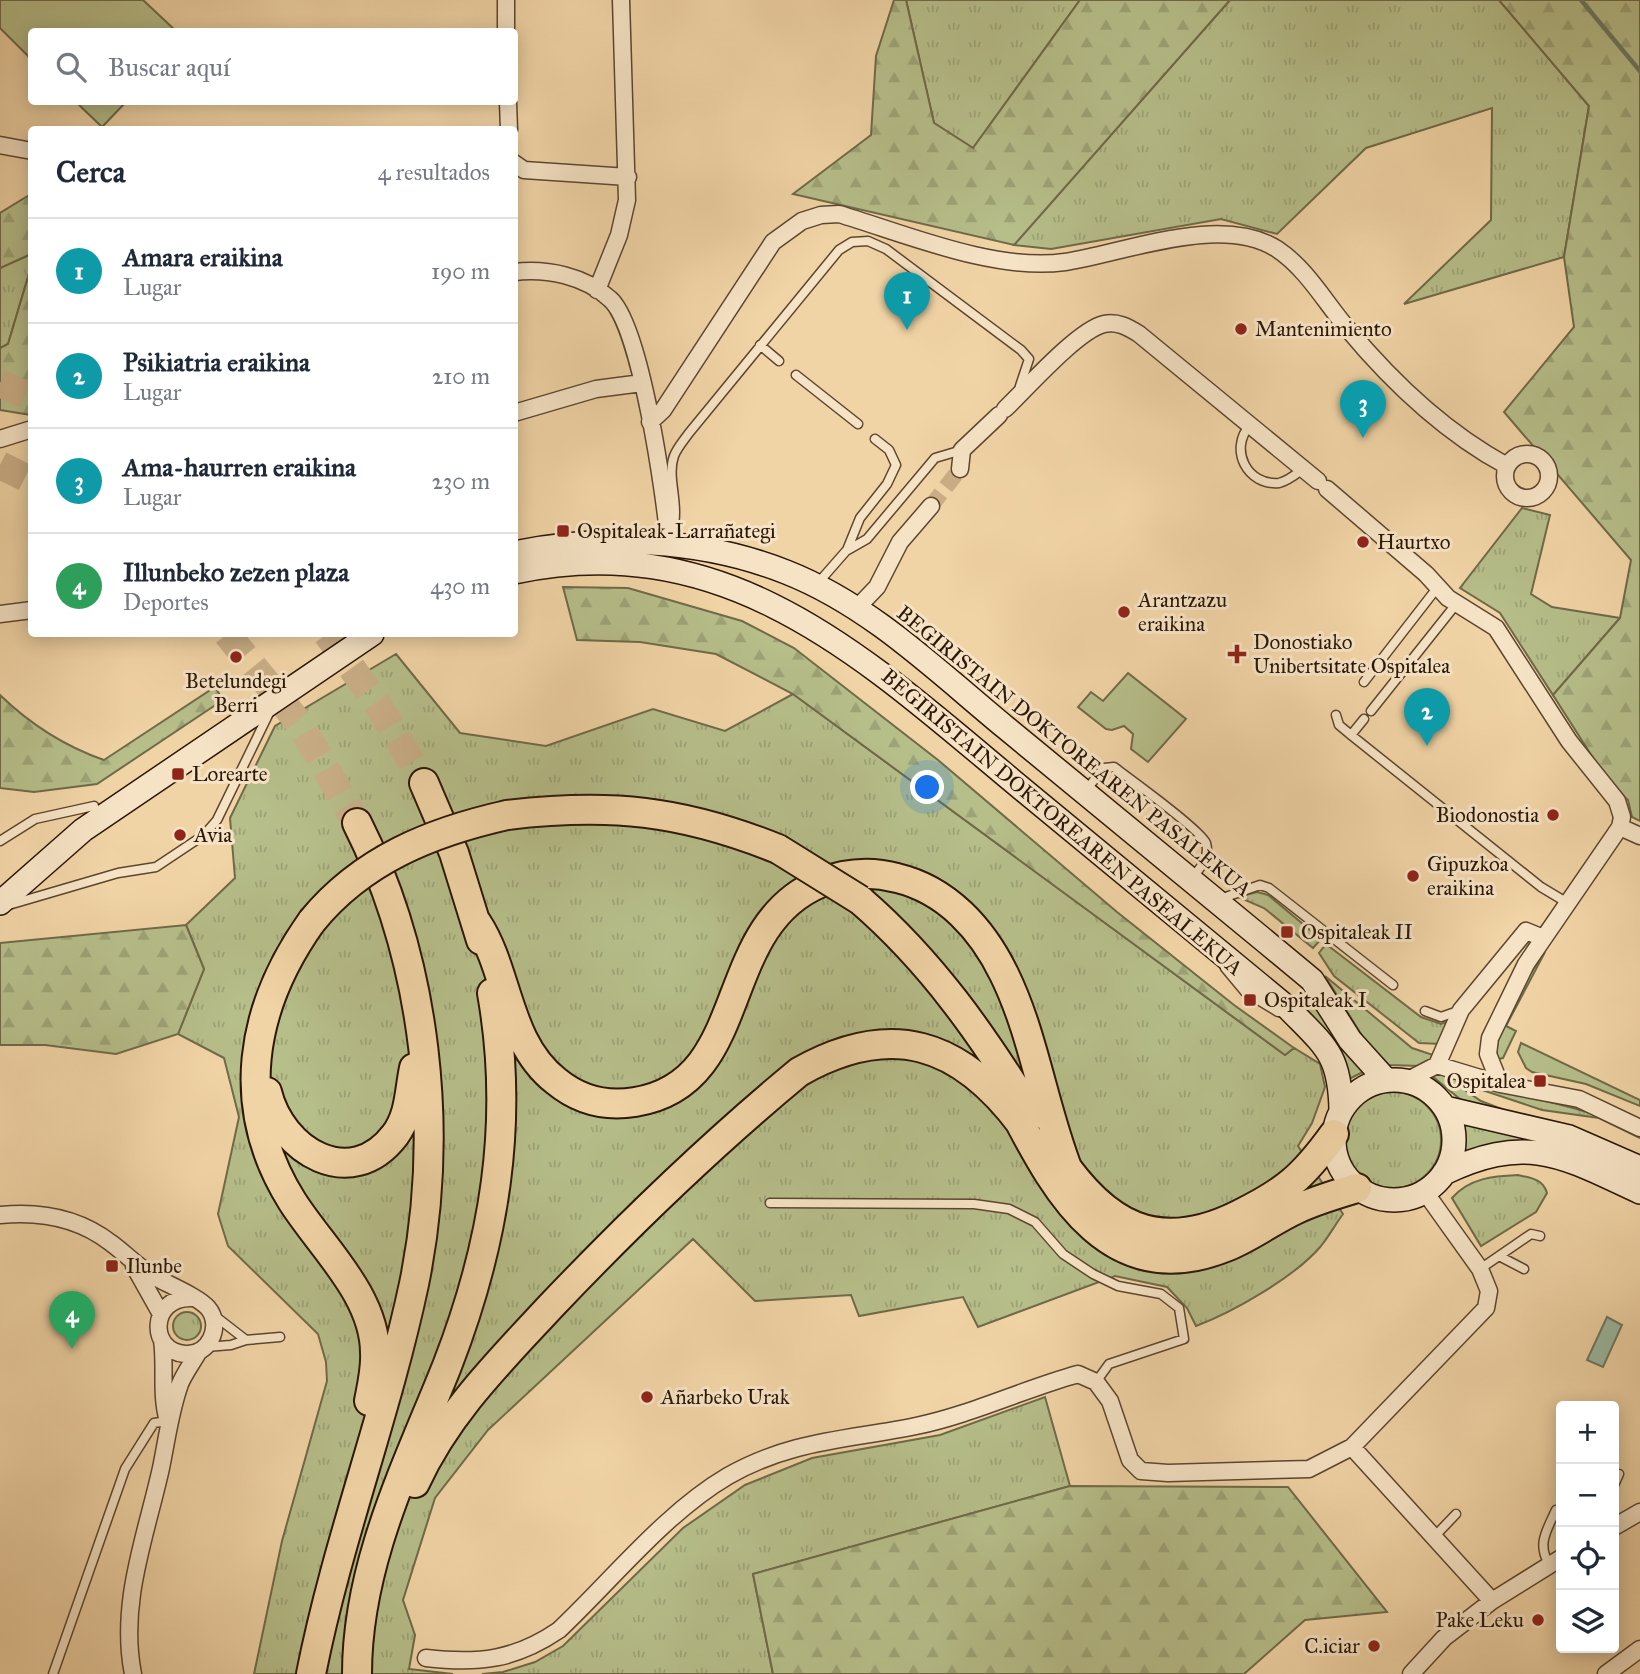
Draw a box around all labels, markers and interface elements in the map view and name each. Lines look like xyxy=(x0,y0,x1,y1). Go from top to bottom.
search box xyxy=(28,28,518,105)
icon: search xyxy=(52,48,90,86)
text: Buscar aquí xyxy=(108,51,230,83)
text: Cerca xyxy=(56,154,125,190)
text: 4 resultados xyxy=(378,158,490,186)
text: Amara eraikina xyxy=(123,241,283,273)
text: 1 xyxy=(74,257,84,285)
text: 190 m xyxy=(431,257,490,285)
pin: 1 xyxy=(884,272,930,330)
text: Lugar xyxy=(123,273,181,301)
place label: Mantenimiento xyxy=(1255,316,1392,342)
marker: Mantenimiento xyxy=(1233,321,1249,337)
text: Psikiatria eraikina xyxy=(123,346,310,378)
text: 2 xyxy=(73,362,85,390)
text: 210 m xyxy=(432,362,490,390)
text: Lugar xyxy=(123,378,181,406)
pin: 3 xyxy=(1340,380,1386,438)
text: Ama-haurren eraikina xyxy=(123,451,356,483)
text: 3 xyxy=(74,467,84,495)
text: 230 m xyxy=(432,467,490,495)
text: Lugar xyxy=(123,483,181,511)
place label: Ospitaleak-Larrañategi xyxy=(577,518,776,544)
marker: Ospitaleak-Larrañategi xyxy=(555,523,571,539)
place label: Haurtxo xyxy=(1377,529,1451,555)
marker: Haurtxo xyxy=(1355,534,1371,550)
text: Illunbeko zezen plaza xyxy=(123,556,349,588)
text: 4 xyxy=(73,572,85,600)
text: 430 m xyxy=(430,572,490,600)
place label: Arantzazu eraikina xyxy=(1137,587,1227,637)
text: Deportes xyxy=(123,588,209,616)
street label: BEGIRISTAIN DOKTOREAREN PASALEKUA xyxy=(892,600,1256,902)
marker: Arantzazu eraikina xyxy=(1116,604,1132,620)
place label: Donostiako Unibertsitate Ospitalea xyxy=(1253,629,1450,679)
marker: Donostiako Unibertsitate Ospitalea xyxy=(1227,644,1247,664)
marker: Betelundegi Berri xyxy=(228,649,244,665)
street label: BEGIRISTAIN DOKTOREAREN PASEALEKUA xyxy=(876,663,1248,981)
place label: Betelundegi Berri xyxy=(185,668,287,718)
pin: 2 xyxy=(1404,688,1450,746)
place label: Lorearte xyxy=(192,761,268,787)
marker: Lorearte xyxy=(170,766,186,782)
your location xyxy=(910,770,944,804)
place label: Biodonostia xyxy=(1436,802,1539,828)
marker: Biodonostia xyxy=(1545,807,1561,823)
place label: Avia xyxy=(193,822,232,848)
marker: Avia xyxy=(172,827,188,843)
place label: Gipuzkoa eraikina xyxy=(1427,851,1509,901)
marker: Gipuzkoa eraikina xyxy=(1405,868,1421,884)
place label: Ospitaleak II xyxy=(1301,919,1413,945)
marker: Ospitaleak II xyxy=(1279,924,1295,940)
place label: Ospitaleak I xyxy=(1264,987,1367,1013)
marker: Ospitaleak I xyxy=(1242,992,1258,1008)
place label: Ospitalea xyxy=(1447,1068,1526,1094)
marker: Ospitalea xyxy=(1532,1073,1548,1089)
place label: Ilunbe xyxy=(126,1253,182,1279)
marker: Ilunbe xyxy=(104,1258,120,1274)
pin: 4 xyxy=(49,1291,95,1349)
place label: Añarbeko Urak xyxy=(660,1384,790,1410)
marker: Añarbeko Urak xyxy=(639,1389,655,1405)
map controls xyxy=(1556,1401,1619,1653)
button: + xyxy=(1556,1401,1619,1464)
button: − xyxy=(1556,1464,1619,1527)
button: locate xyxy=(1556,1527,1619,1590)
button: layers xyxy=(1556,1590,1619,1653)
place label: Pake Leku xyxy=(1436,1607,1524,1633)
marker: Pake Leku xyxy=(1530,1612,1546,1628)
place label: C.iciar xyxy=(1304,1633,1360,1659)
marker: C.iciar xyxy=(1366,1638,1382,1654)

